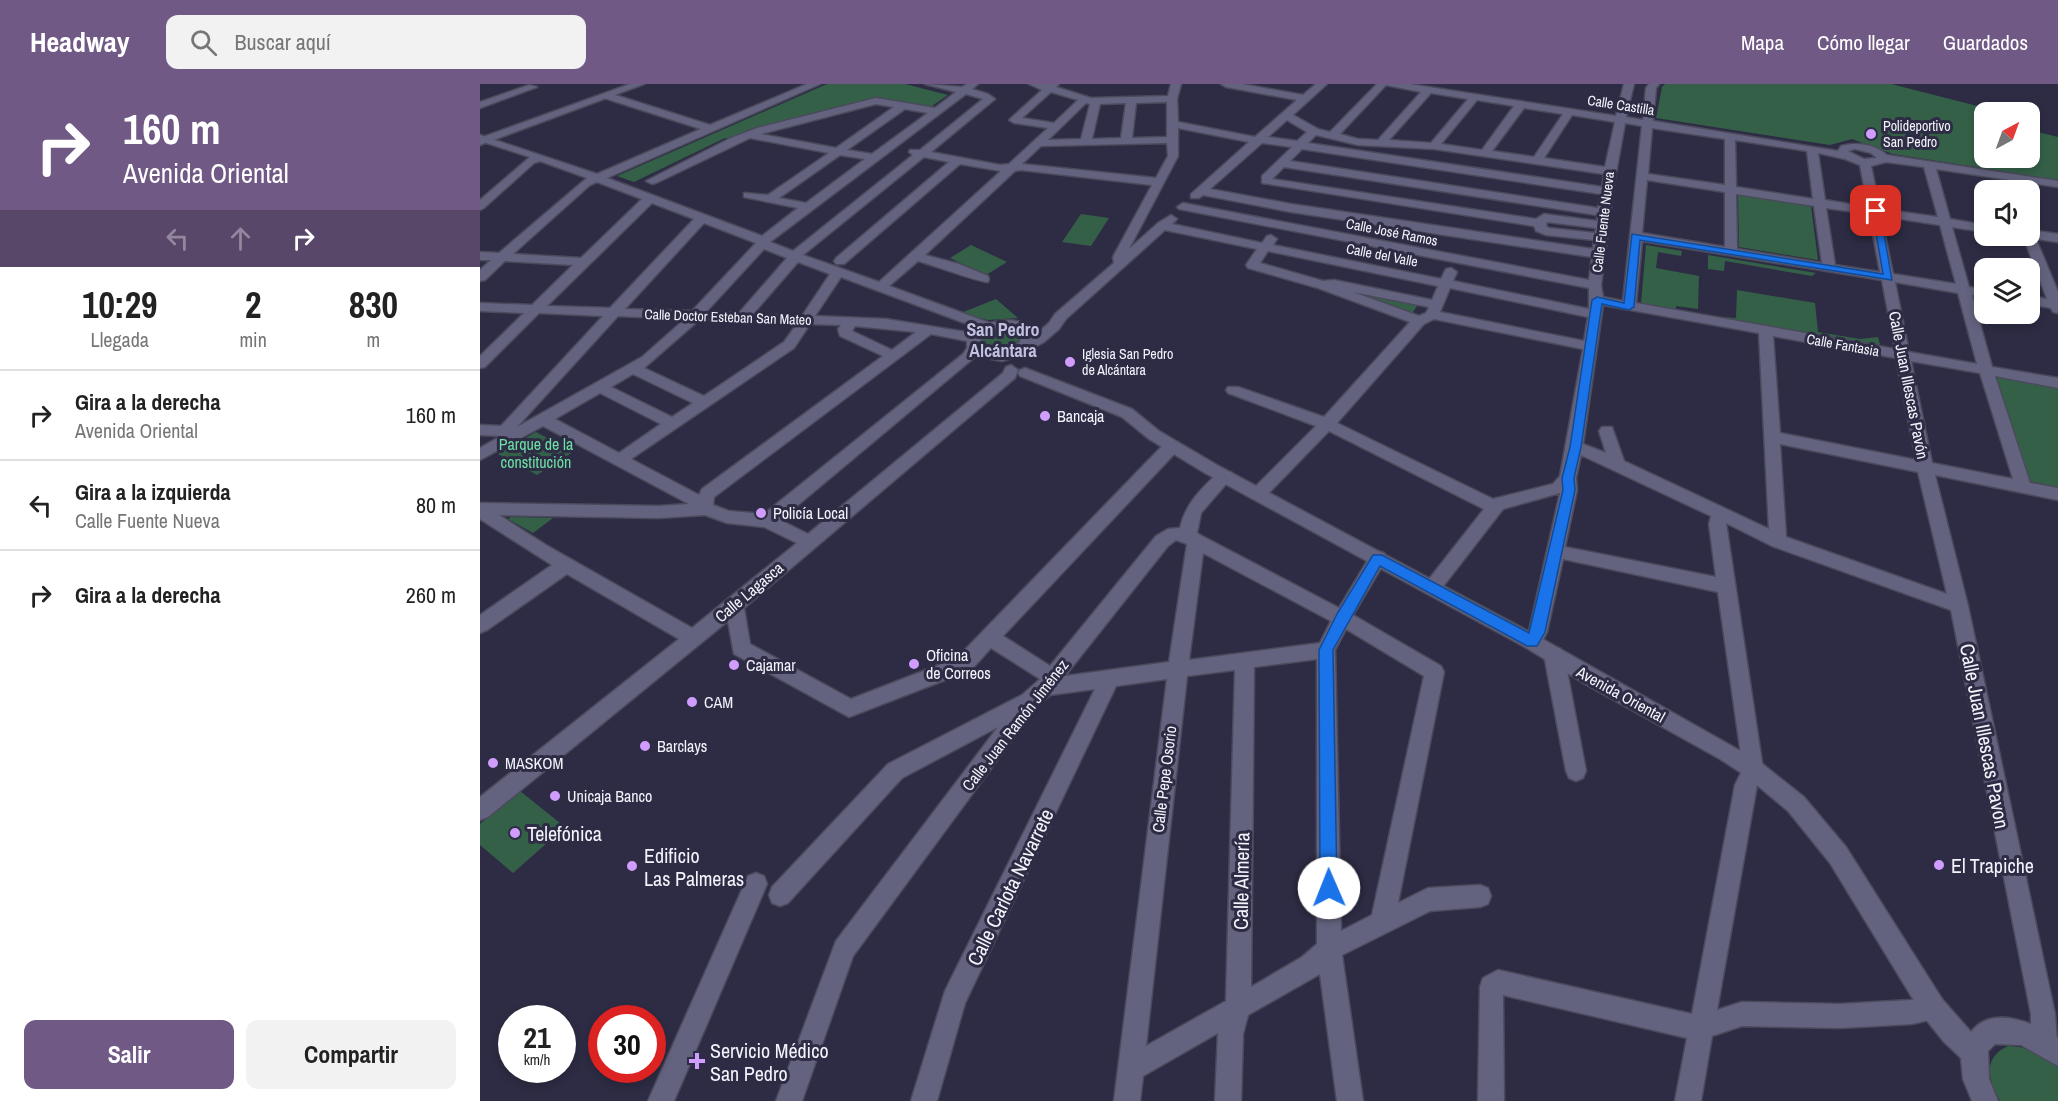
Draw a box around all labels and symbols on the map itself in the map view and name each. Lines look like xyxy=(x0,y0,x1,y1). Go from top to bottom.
street label: Calle Castilla xyxy=(1586,91,1656,119)
north arrow xyxy=(1974,102,2040,168)
place label: Polideportivo San Pedro xyxy=(1883,117,1951,151)
marker: Polideportivo San Pedro xyxy=(1864,127,1878,141)
street label: Calle Fuente Nueva xyxy=(1588,170,1618,273)
pin xyxy=(1850,185,1901,236)
street label: Calle José Ramos xyxy=(1345,214,1440,250)
street label: Calle del Valle xyxy=(1345,239,1419,271)
street label: Calle Doctor Esteban San Mateo xyxy=(644,305,812,329)
street label: Calle Juan Illescas Pavón xyxy=(1884,309,1934,461)
district label: San Pedro Alcántara xyxy=(966,317,1040,363)
street label: Calle Fantasia xyxy=(1805,330,1881,360)
place label: Iglesia San Pedro de Alcántara xyxy=(1082,345,1173,379)
marker: Iglesia San Pedro de Alcántara xyxy=(1063,355,1077,369)
place label: Bancaja xyxy=(1057,405,1105,427)
marker: Bancaja xyxy=(1038,409,1052,423)
park label: Parque de la constitución xyxy=(499,433,574,473)
place label: Policía Local xyxy=(773,502,848,524)
marker: Policía Local xyxy=(754,506,768,520)
street label: Calle Lagasca xyxy=(710,556,788,627)
street label: Calle Juan Illescas Pavon xyxy=(1954,641,2016,831)
place label: Oficina de Correos xyxy=(926,644,991,684)
place label: Cajamar xyxy=(746,654,796,676)
street label: Calle Juan Ramón Jiménez xyxy=(957,654,1074,795)
marker: Oficina de Correos xyxy=(907,657,921,671)
marker: Cajamar xyxy=(727,658,741,672)
street label: Avenida Oriental xyxy=(1572,660,1669,727)
place label: CAM xyxy=(704,691,733,713)
marker: CAM xyxy=(685,695,699,709)
street label: Calle Pepe Osorio xyxy=(1147,724,1181,834)
place label: Barclays xyxy=(657,735,707,757)
marker: Barclays xyxy=(638,739,652,753)
place label: MASKOM xyxy=(505,752,563,774)
marker: MASKOM xyxy=(486,756,500,770)
place label: Unicaja Banco xyxy=(567,785,652,807)
marker: Unicaja Banco xyxy=(548,789,562,803)
street label: Calle Carlota Navarrete xyxy=(960,804,1060,970)
place label: Telefónica xyxy=(527,820,602,847)
marker: Telefónica xyxy=(508,826,522,840)
street label: Calle Almería xyxy=(1227,832,1255,930)
place label: Edificio Las Palmeras xyxy=(644,842,744,892)
place label: El Trapiche xyxy=(1951,852,2034,879)
position arrow xyxy=(1297,856,1361,920)
marker: El Trapiche xyxy=(1932,858,1946,872)
marker: Edificio Las Palmeras xyxy=(625,859,639,873)
speed limit sign: 30 xyxy=(588,1005,666,1083)
place label: Servicio Médico San Pedro xyxy=(710,1037,829,1087)
marker: Servicio Médico San Pedro xyxy=(688,1052,706,1070)

